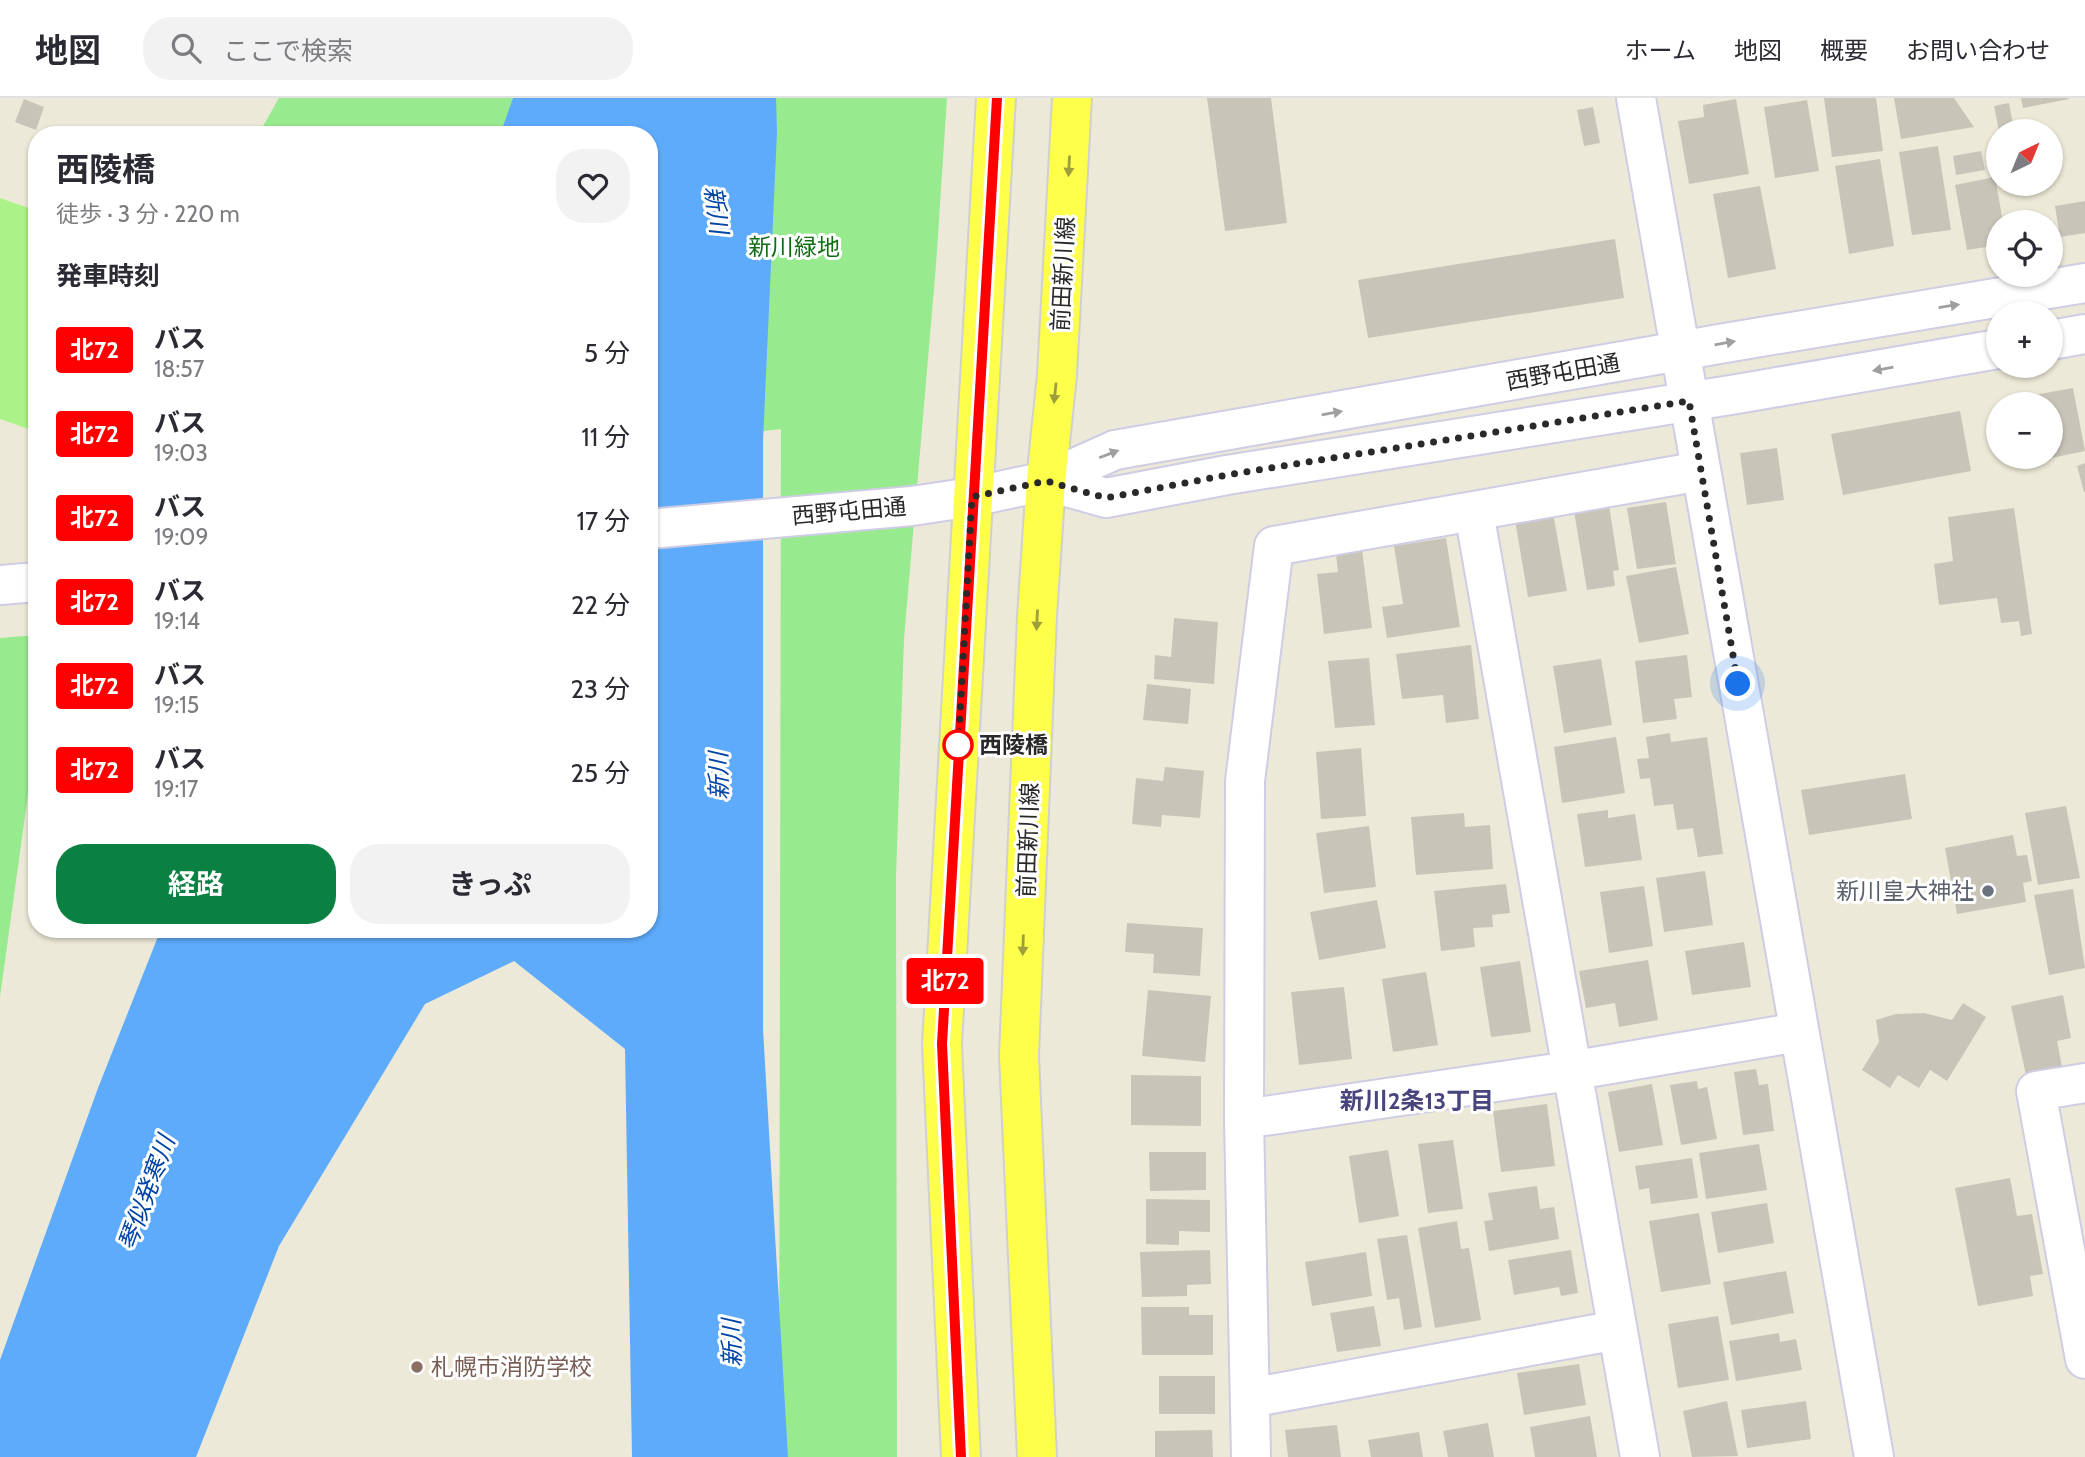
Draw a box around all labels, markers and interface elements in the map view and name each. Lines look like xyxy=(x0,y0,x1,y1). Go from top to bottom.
search box xyxy=(143,17,633,80)
icon: search xyxy=(167,29,205,67)
text: 地図 xyxy=(35,30,101,70)
text: ここで検索 xyxy=(223,35,353,67)
text: ホーム xyxy=(1625,36,1696,65)
text: 地図 xyxy=(1734,36,1782,65)
text: 概要 xyxy=(1820,36,1868,65)
text: お問い合わせ xyxy=(1906,36,2050,65)
north arrow xyxy=(1986,119,2063,196)
map controls xyxy=(1986,119,2063,469)
text: 西陵橋 xyxy=(56,149,155,189)
button: heart xyxy=(556,149,630,223)
one-way arrow xyxy=(1063,155,1074,177)
water label: 新川 xyxy=(699,184,735,239)
text: 徒歩 · 3 分 · 220 m xyxy=(56,200,240,228)
button: locate xyxy=(1986,210,2063,287)
street label: 前田新川線 xyxy=(1046,216,1080,332)
park label: 新川緑地 xyxy=(748,233,840,261)
text: 発車時刻 xyxy=(56,260,160,292)
one-way arrow xyxy=(1938,300,1960,311)
button: + xyxy=(1986,301,2063,378)
text: バス xyxy=(154,323,206,355)
text: 北72 xyxy=(70,335,119,364)
text: 5 分 xyxy=(584,337,630,369)
one-way arrow xyxy=(1714,337,1736,348)
street label: 西野屯田通 xyxy=(1504,348,1622,396)
text: 18:57 xyxy=(154,355,204,383)
one-way arrow xyxy=(1872,364,1894,375)
one-way arrow xyxy=(1050,382,1061,404)
button: − xyxy=(1986,392,2063,469)
text: バス xyxy=(154,407,206,439)
one-way arrow xyxy=(1321,407,1343,418)
text: 北72 xyxy=(70,419,119,448)
text: 11 分 xyxy=(581,421,630,453)
text: 19:03 xyxy=(154,439,208,467)
one-way arrow xyxy=(1098,448,1119,459)
text: バス xyxy=(154,491,206,523)
street label: 西野屯田通 xyxy=(790,492,908,530)
text: 北72 xyxy=(70,503,119,532)
text: 17 分 xyxy=(577,505,630,537)
text: 19:09 xyxy=(154,523,208,551)
text: バス xyxy=(154,575,206,607)
text: 北72 xyxy=(70,587,119,616)
text: 22 分 xyxy=(571,589,630,621)
text: 19:14 xyxy=(154,607,200,635)
one-way arrow xyxy=(1031,609,1042,631)
text: バス xyxy=(154,659,206,691)
your location xyxy=(1720,666,1755,701)
text: 北72 xyxy=(70,671,119,700)
text: 23 分 xyxy=(570,673,630,705)
text: 19:15 xyxy=(154,691,199,719)
marker: 西陵橋 xyxy=(943,730,973,760)
place label: 西陵橋 xyxy=(979,731,1048,759)
text: バス xyxy=(154,743,206,775)
water label: 新川 xyxy=(704,749,733,800)
text: 北72 xyxy=(70,755,119,784)
text: 25 分 xyxy=(570,757,630,789)
text: 19:17 xyxy=(154,775,198,803)
street label: 前田新川線 xyxy=(1012,782,1044,898)
button: 経路 xyxy=(56,844,336,924)
button: きっぷ xyxy=(350,844,630,924)
place label: 新川皇大神社 xyxy=(1836,877,1974,905)
marker: 新川皇大神社 xyxy=(1980,883,1996,899)
one-way arrow xyxy=(1018,934,1029,956)
line badge: 北72 xyxy=(905,958,985,1004)
text: 北72 xyxy=(921,966,969,995)
district label: 新川2条13丁目 xyxy=(1340,1086,1494,1115)
water label: 琴似発寒川 xyxy=(112,1129,182,1254)
water label: 新川 xyxy=(717,1316,746,1367)
place label: 札幌市消防学校 xyxy=(431,1353,592,1381)
marker: 札幌市消防学校 xyxy=(409,1359,425,1375)

